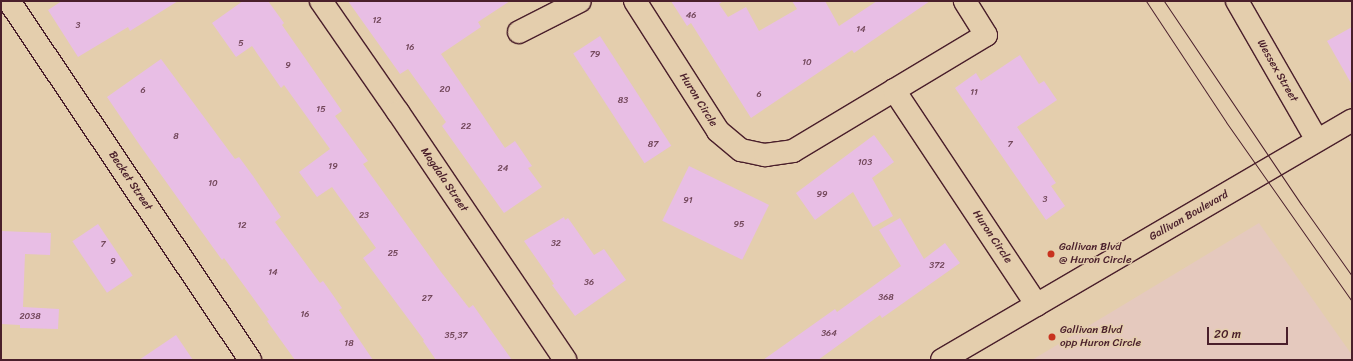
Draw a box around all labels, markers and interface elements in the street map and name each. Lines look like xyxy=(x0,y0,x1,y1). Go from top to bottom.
house number: 46 xyxy=(686,10,696,20)
house number: 12 xyxy=(372,15,382,25)
house number: 3 xyxy=(76,20,80,30)
house number: 14 xyxy=(856,24,866,34)
street label: Wessex Street xyxy=(1254,37,1300,105)
house number: 5 xyxy=(238,38,244,48)
house number: 16 xyxy=(406,42,414,52)
house number: 79 xyxy=(590,49,600,59)
house number: 10 xyxy=(802,57,812,67)
house number: 9 xyxy=(285,60,291,70)
street label: Huron Circle xyxy=(676,71,720,129)
house number: 20 xyxy=(440,84,450,94)
house number: 6 xyxy=(140,85,146,95)
house number: 11 xyxy=(970,87,978,97)
house number: 6 xyxy=(756,89,762,99)
house number: 83 xyxy=(618,95,628,105)
house number: 15 xyxy=(316,104,326,114)
house number: 22 xyxy=(461,121,471,131)
house number: 8 xyxy=(173,131,179,141)
house number: 87 xyxy=(648,139,658,149)
house number: 7 xyxy=(1007,139,1013,149)
street label: Magdala Street xyxy=(418,145,470,215)
street label: Becket Street xyxy=(105,149,155,213)
house number: 103 xyxy=(858,157,872,167)
house number: 19 xyxy=(328,161,338,171)
house number: 24 xyxy=(498,163,508,173)
house number: 10 xyxy=(208,178,218,188)
street label: Gallivan Boulevard xyxy=(1147,188,1231,244)
house number: 99 xyxy=(816,189,828,199)
house number: 3 xyxy=(1043,194,1047,204)
house number: 91 xyxy=(683,195,693,205)
street label: Huron Circle xyxy=(969,208,1015,266)
house number: 23 xyxy=(359,210,369,220)
house number: 95 xyxy=(733,219,745,229)
house number: 12 xyxy=(237,220,247,230)
house number: 32 xyxy=(551,238,561,248)
house number: 7 xyxy=(100,239,106,249)
place label: Gallivan Blvd @ Huron Circle xyxy=(1059,241,1132,267)
house number: 25 xyxy=(388,248,398,258)
marker: Gallivan Blvd @ Huron Circle xyxy=(1046,249,1056,259)
house number: 9 xyxy=(110,256,116,266)
house number: 372 xyxy=(929,260,945,270)
house number: 14 xyxy=(268,267,278,277)
house number: 36 xyxy=(584,277,594,287)
house number: 368 xyxy=(878,292,894,302)
house number: 27 xyxy=(422,293,432,303)
house number: 16 xyxy=(301,309,309,319)
house number: 2038 xyxy=(19,311,41,321)
scale bar xyxy=(1209,319,1290,345)
text: 20 m xyxy=(1214,323,1241,345)
place label: Gallivan Blvd opp Huron Circle xyxy=(1060,324,1141,350)
house number: 364 xyxy=(821,328,837,338)
house number: 35,37 xyxy=(445,330,467,340)
marker: Gallivan Blvd opp Huron Circle xyxy=(1047,332,1057,342)
house number: 18 xyxy=(344,338,354,348)

